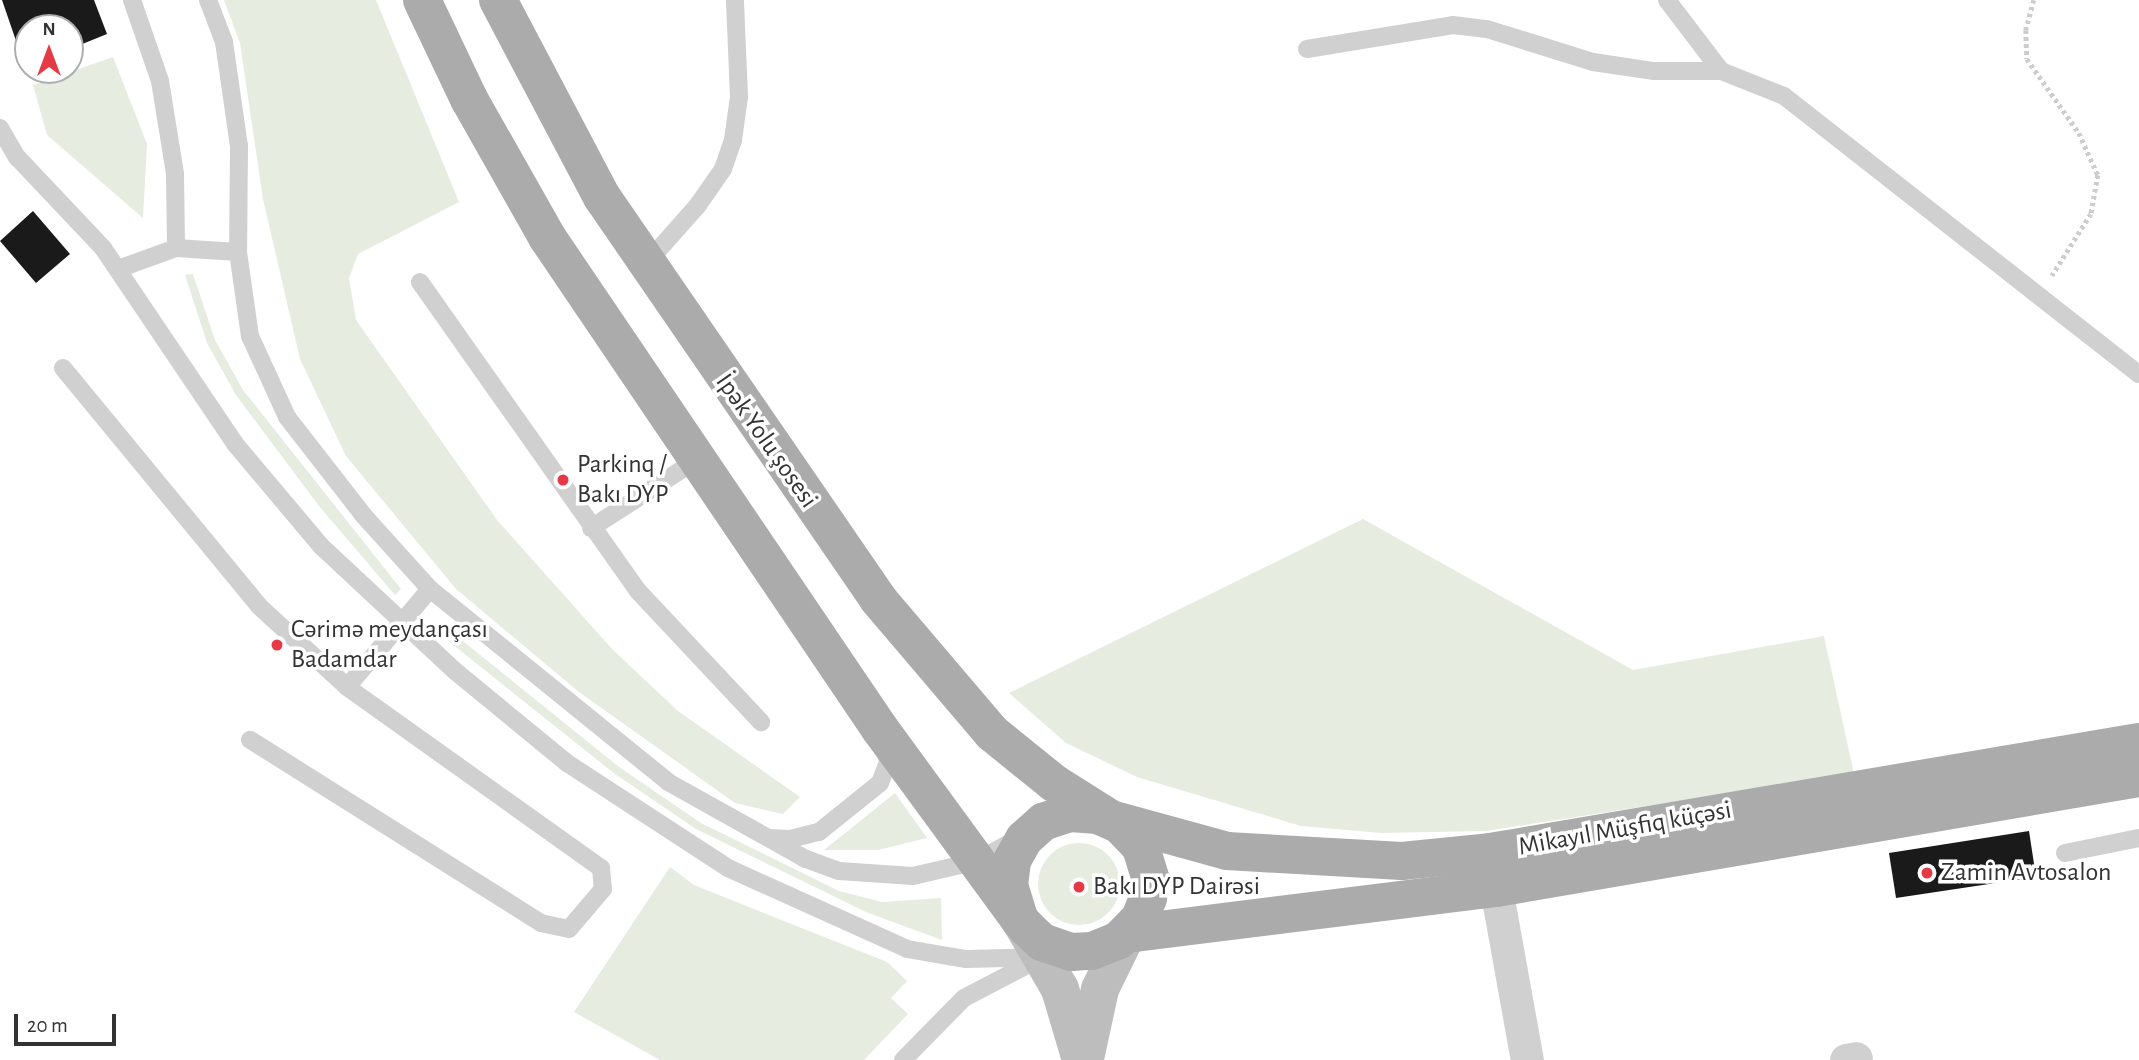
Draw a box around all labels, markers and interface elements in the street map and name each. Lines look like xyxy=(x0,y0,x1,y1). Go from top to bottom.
north arrow xyxy=(14,14,84,84)
text: N xyxy=(42,20,56,39)
street label: İpək Yolu şosesi xyxy=(708,368,824,514)
place label: Parkinq / Bakı DYP xyxy=(577,449,669,510)
marker: Parkinq / Bakı DYP xyxy=(555,472,571,488)
place label: Cərimə meydançası Badamdar xyxy=(291,614,488,676)
marker: Cərimə meydançası Badamdar xyxy=(269,637,285,653)
street label: Mikayıl Müşfiq küçəsi xyxy=(1516,795,1734,863)
place label: Zamin Avtosalon xyxy=(1941,857,2111,889)
marker: Zamin Avtosalon xyxy=(1919,865,1935,881)
place label: Bakı DYP Dairəsi xyxy=(1093,871,1260,903)
marker: Bakı DYP Dairəsi xyxy=(1071,879,1087,895)
scale bar xyxy=(18,1000,119,1044)
text: 20 m xyxy=(27,1015,68,1036)

